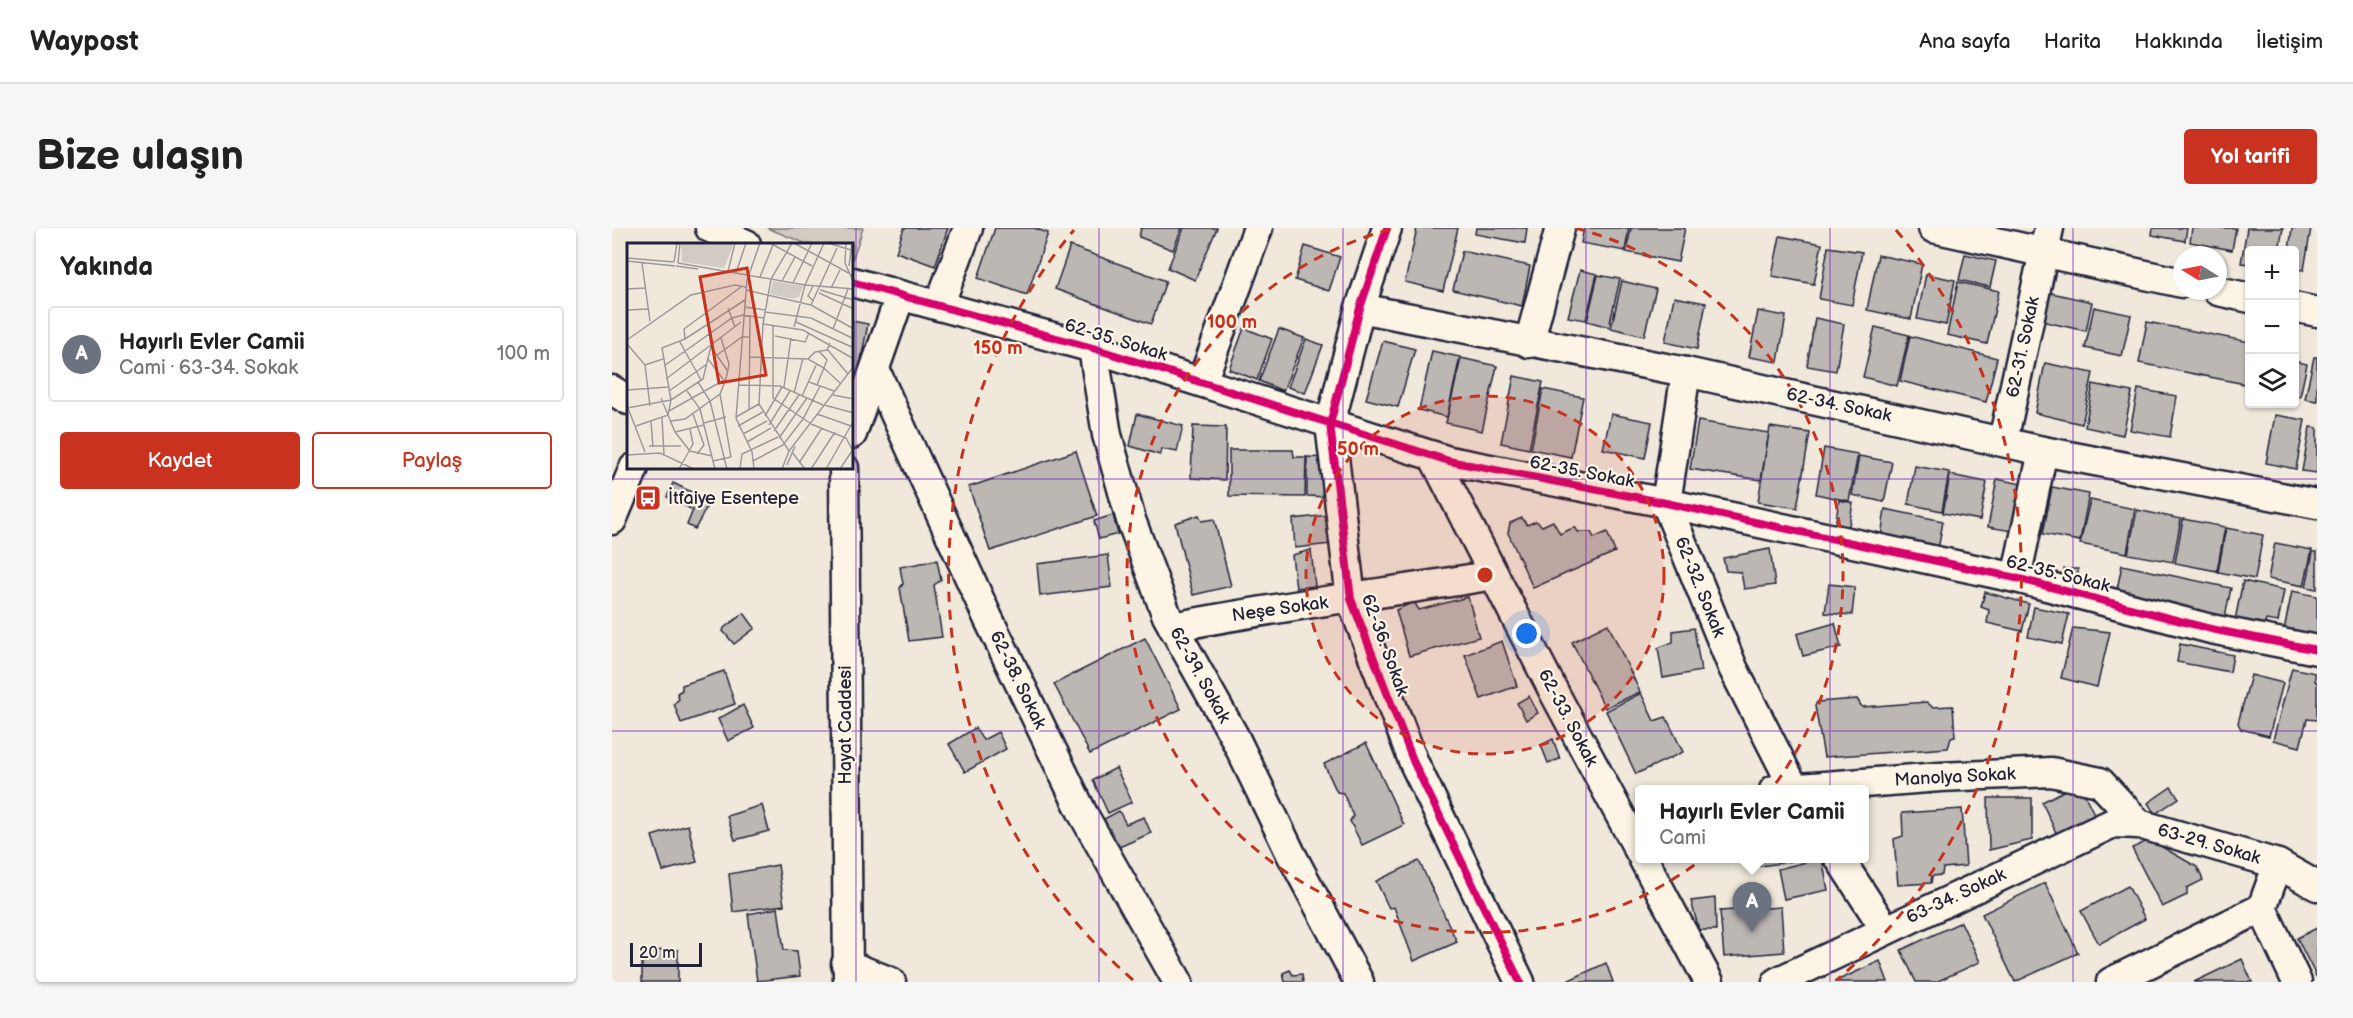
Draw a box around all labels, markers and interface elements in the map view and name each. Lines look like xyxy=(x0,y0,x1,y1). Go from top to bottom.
text: Waypost xyxy=(30,25,139,58)
text: Ana sayfa xyxy=(1919,29,2011,54)
text: Harita xyxy=(2044,29,2101,54)
text: Hakkında xyxy=(2134,29,2223,54)
text: İletişim xyxy=(2256,29,2323,54)
button: Yol tarifi xyxy=(2184,129,2317,184)
text: Bize ulaşın xyxy=(36,131,244,182)
inset map xyxy=(627,243,854,470)
north arrow xyxy=(2173,246,2227,300)
map controls xyxy=(2245,246,2299,408)
button: + xyxy=(2245,246,2299,300)
text: Yakında xyxy=(60,252,153,283)
street label: 62-31. Sokak xyxy=(2002,294,2044,400)
button: − xyxy=(2245,300,2299,354)
text: 100 m xyxy=(1207,312,1257,333)
street label: 62-35. Sokak xyxy=(1062,314,1170,366)
text: Hayırlı Evler Camii xyxy=(119,329,305,356)
text: 150 m xyxy=(973,338,1023,359)
text: A xyxy=(75,342,88,366)
text: 100 m xyxy=(497,342,550,366)
button: layers xyxy=(2245,354,2299,408)
text: Cami · 63-34. Sokak xyxy=(119,356,298,380)
street label: 62-34. Sokak xyxy=(1785,384,1894,426)
button: Kaydet xyxy=(60,432,300,489)
button: Paylaş xyxy=(312,432,552,489)
text: 50 m xyxy=(1337,439,1379,460)
street label: 62-35. Sokak xyxy=(1528,452,1636,492)
bus stop icon: İtfaiye Esentepe xyxy=(633,483,663,513)
place label: İtfaiye Esentepe xyxy=(668,487,799,509)
street label: 62-32. Sokak xyxy=(1670,534,1730,640)
street label: 62-35. Sokak xyxy=(2004,551,2112,597)
centre of rings xyxy=(1475,565,1495,585)
street label: 62-36. Sokak xyxy=(1357,591,1413,699)
street label: Neşe Sokak xyxy=(1231,592,1330,626)
your location xyxy=(1512,619,1541,648)
street label: 62-39. Sokak xyxy=(1165,623,1235,727)
street label: 62-38. Sokak xyxy=(985,628,1051,733)
street label: Hayat Caddesi xyxy=(835,665,856,785)
street label: 62-33. Sokak xyxy=(1534,666,1602,770)
street label: Manolya Sokak xyxy=(1894,763,2016,791)
popup xyxy=(1635,785,1869,863)
text: Hayırlı Evler Camii xyxy=(1659,799,1845,826)
street label: 63-29. Sokak xyxy=(2155,819,2263,869)
text: Cami xyxy=(1659,826,1706,850)
street label: 63-34. Sokak xyxy=(1903,864,2009,928)
pin: A xyxy=(1732,882,1772,932)
scale bar xyxy=(630,940,702,968)
text: 20 m xyxy=(639,944,675,963)

